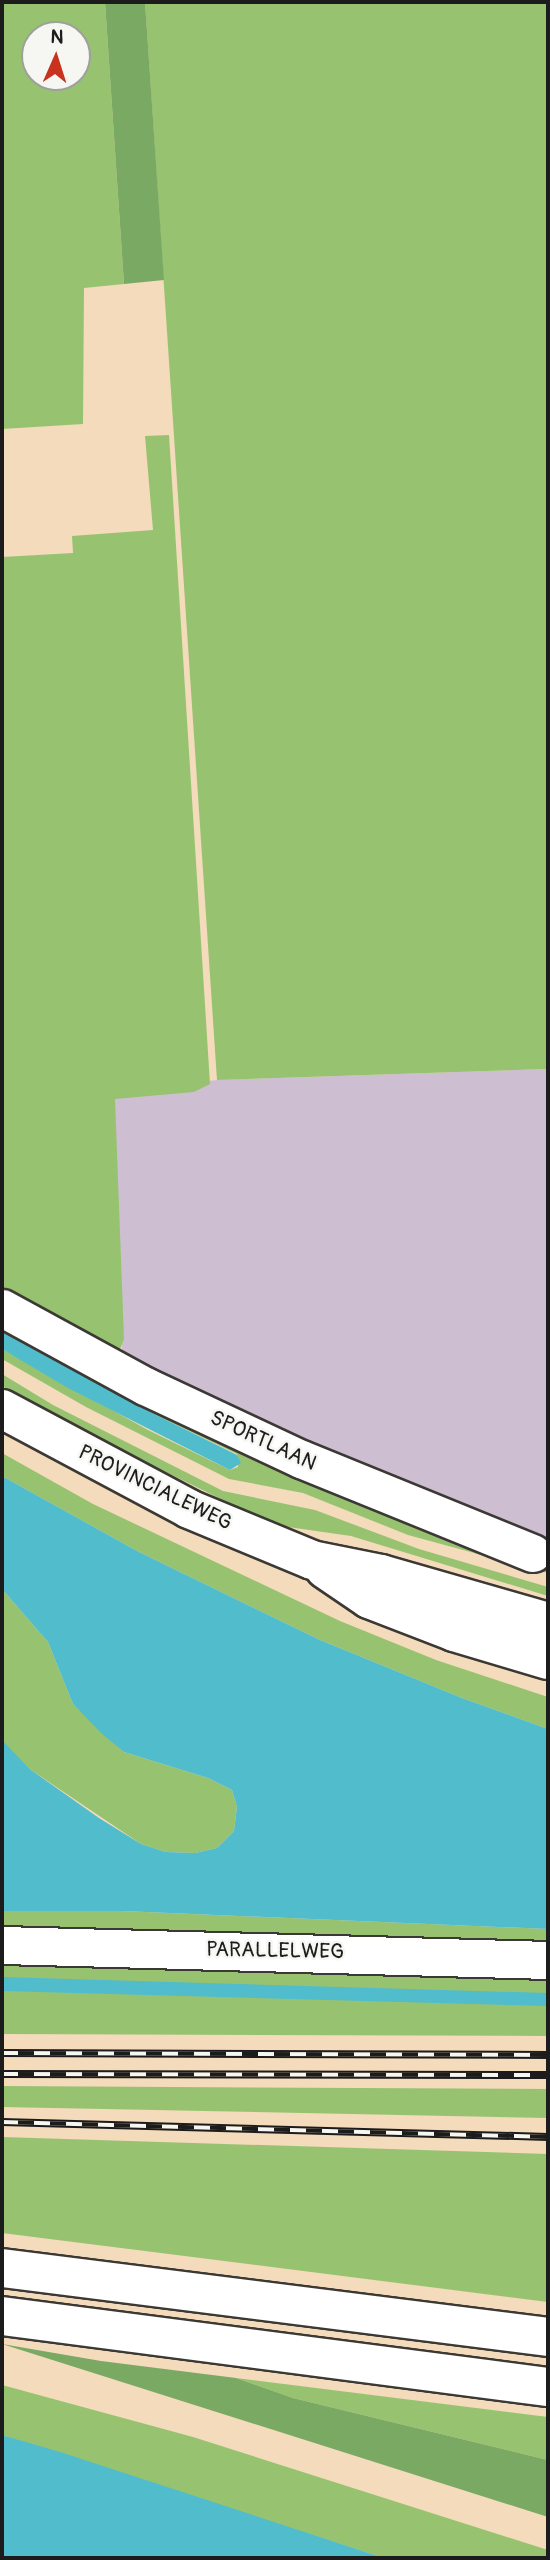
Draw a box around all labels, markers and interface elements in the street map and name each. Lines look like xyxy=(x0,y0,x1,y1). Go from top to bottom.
north arrow xyxy=(21,21,91,91)
text: N xyxy=(50,25,64,49)
street label: SPORTLAAN xyxy=(206,1405,320,1477)
street label: PROVINCIALEWEG xyxy=(74,1440,236,1536)
street label: PARALLELWEG xyxy=(206,1937,344,1965)

